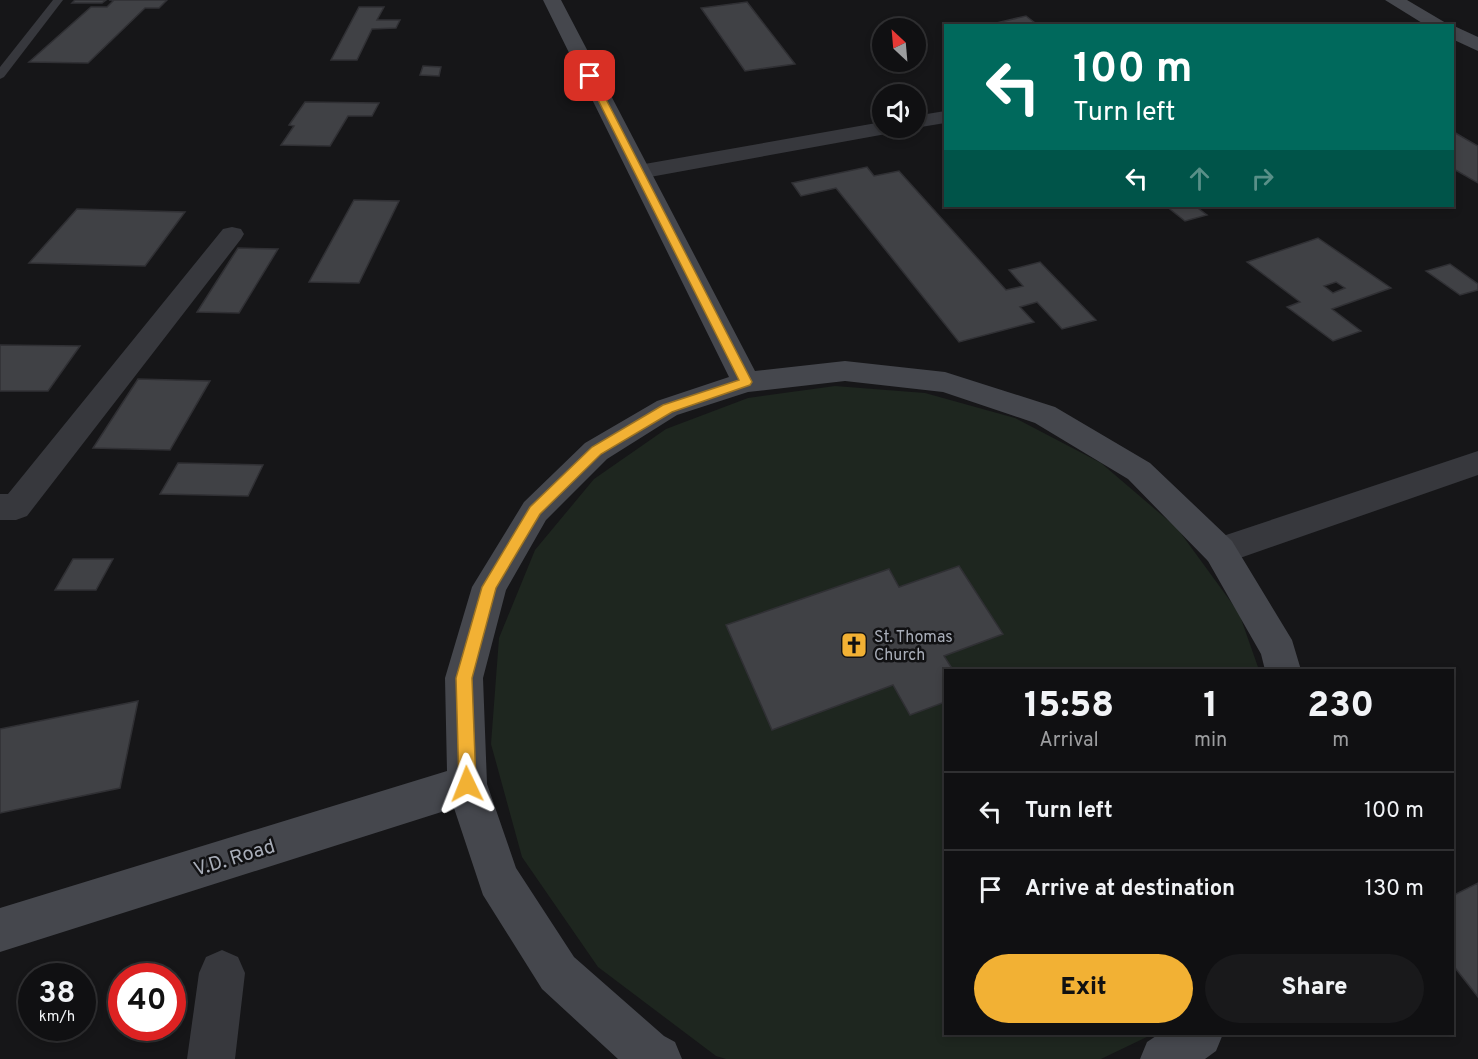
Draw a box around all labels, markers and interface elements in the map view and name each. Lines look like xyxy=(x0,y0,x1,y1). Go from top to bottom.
north arrow xyxy=(872,18,926,72)
map controls xyxy=(872,18,926,138)
text: 100 m xyxy=(1073,44,1192,97)
icon: left xyxy=(974,48,1052,126)
pin xyxy=(564,50,615,101)
icon: arrive xyxy=(573,59,606,92)
button: sound xyxy=(872,84,926,138)
text: Turn left xyxy=(1073,96,1175,130)
icon: left xyxy=(1120,162,1153,195)
icon: ahead xyxy=(1183,162,1216,195)
icon: right xyxy=(1246,162,1279,195)
place label: St. Thomas Church xyxy=(874,628,953,666)
church icon: St. Thomas Church xyxy=(839,630,869,660)
text: 15:58 xyxy=(1024,684,1114,730)
text: 1 xyxy=(1203,684,1218,730)
text: 230 xyxy=(1307,684,1374,730)
text: Arrival xyxy=(1039,728,1099,754)
text: min xyxy=(1194,728,1227,754)
text: m xyxy=(1332,728,1349,754)
position arrow xyxy=(435,752,499,816)
icon: left xyxy=(974,795,1007,828)
text: Turn left xyxy=(1025,798,1113,825)
text: 100 m xyxy=(1364,798,1424,825)
street label: V.D. Road xyxy=(191,834,279,884)
icon: arrive xyxy=(974,873,1007,906)
text: Arrive at destination xyxy=(1025,876,1235,903)
text: 130 m xyxy=(1365,876,1424,903)
button: Exit xyxy=(974,954,1193,1023)
button: Share xyxy=(1205,954,1424,1023)
speed limit sign: 40 xyxy=(108,963,186,1041)
text: 38 xyxy=(39,976,75,1013)
text: km/h xyxy=(39,1008,75,1027)

